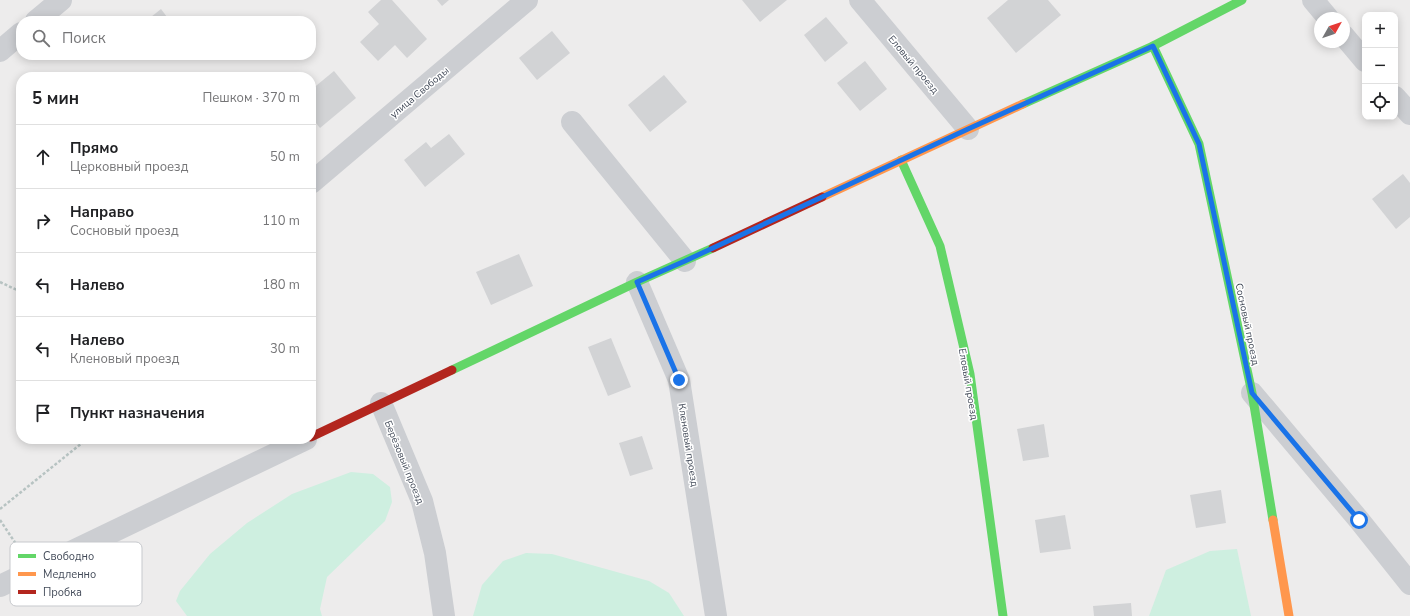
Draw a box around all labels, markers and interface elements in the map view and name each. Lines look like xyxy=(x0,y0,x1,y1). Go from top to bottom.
north arrow xyxy=(1314,12,1350,48)
map controls xyxy=(1362,12,1398,120)
button: + xyxy=(1362,12,1398,48)
search box xyxy=(16,16,316,60)
icon: search xyxy=(30,27,52,49)
text: Поиск xyxy=(62,28,106,48)
street label: Еловый проезд xyxy=(885,32,942,97)
button: − xyxy=(1362,48,1398,84)
street label: улица Свободы xyxy=(387,64,452,122)
button: locate xyxy=(1362,84,1398,120)
text: 5 мин xyxy=(32,87,79,110)
text: Пешком · 370 m xyxy=(202,89,300,107)
text: Прямо xyxy=(70,138,118,158)
icon: ahead xyxy=(32,146,54,168)
text: 50 m xyxy=(270,148,300,166)
text: Церковный проезд xyxy=(70,158,188,176)
text: Направо xyxy=(70,202,134,222)
icon: right xyxy=(32,210,54,232)
text: 110 m xyxy=(262,212,300,230)
text: Сосновый проезд xyxy=(70,222,179,240)
icon: left xyxy=(32,274,54,296)
text: Налево xyxy=(70,275,125,295)
text: 180 m xyxy=(262,276,300,294)
street label: Сосновый проезд xyxy=(1231,282,1263,367)
text: Налево xyxy=(70,330,125,350)
icon: left xyxy=(32,338,54,360)
text: 30 m xyxy=(270,340,300,358)
street label: Еловый проезд xyxy=(955,347,981,421)
text: Кленовый проезд xyxy=(70,350,179,368)
route end xyxy=(670,371,688,389)
icon: arrive xyxy=(32,402,54,424)
text: Пункт назначения xyxy=(70,403,205,423)
street label: Кленовый проезд xyxy=(675,403,702,488)
street label: Берёзовый проезд xyxy=(381,418,427,506)
route start xyxy=(1350,511,1368,529)
legend xyxy=(10,542,142,606)
text: Свободно xyxy=(43,549,94,564)
text: Медленно xyxy=(43,567,96,582)
text: Пробка xyxy=(43,585,82,600)

